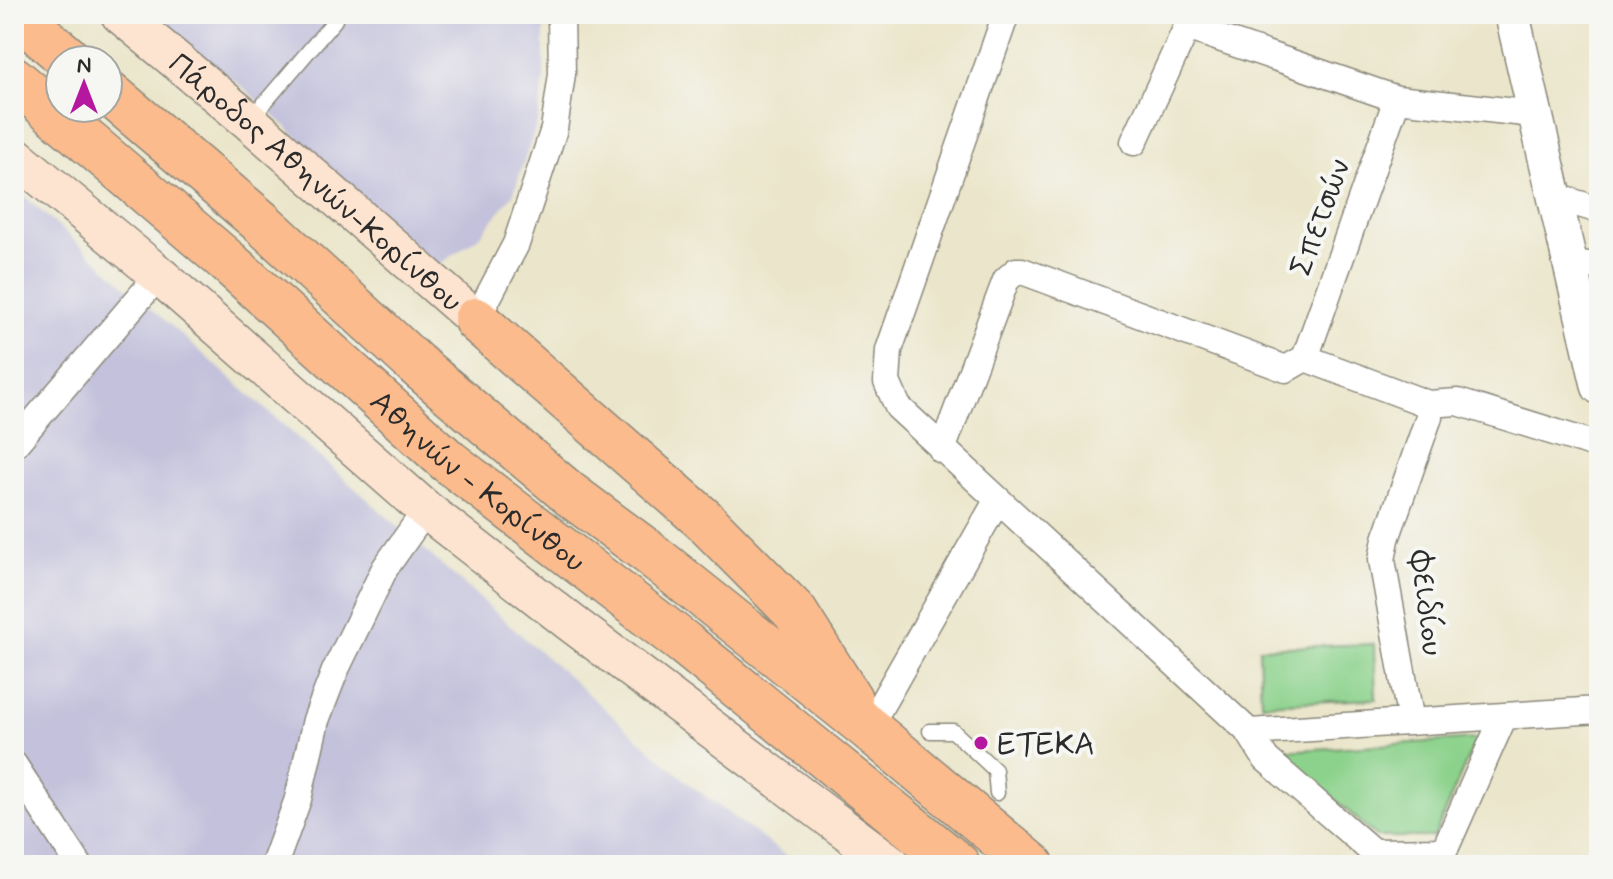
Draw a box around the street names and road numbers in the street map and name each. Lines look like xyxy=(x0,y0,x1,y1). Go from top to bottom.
street label: Πάροδος Αθηνών-Κορίνθου xyxy=(159,44,471,322)
street label: Σπετσών xyxy=(1280,153,1361,282)
street label: Αθηνών - Κορίνθου xyxy=(360,381,594,583)
street label: Φειδίου xyxy=(1399,547,1453,658)

